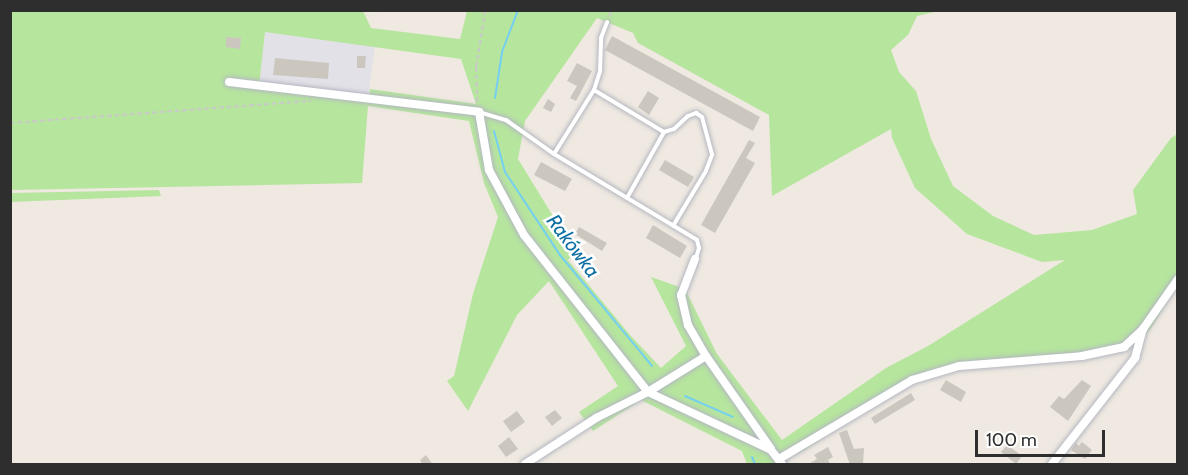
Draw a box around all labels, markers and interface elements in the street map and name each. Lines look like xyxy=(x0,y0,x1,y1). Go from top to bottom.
water label: Rakówka xyxy=(541,210,605,282)
scale bar xyxy=(978,418,1108,456)
text: 100 m xyxy=(986,429,1037,451)

